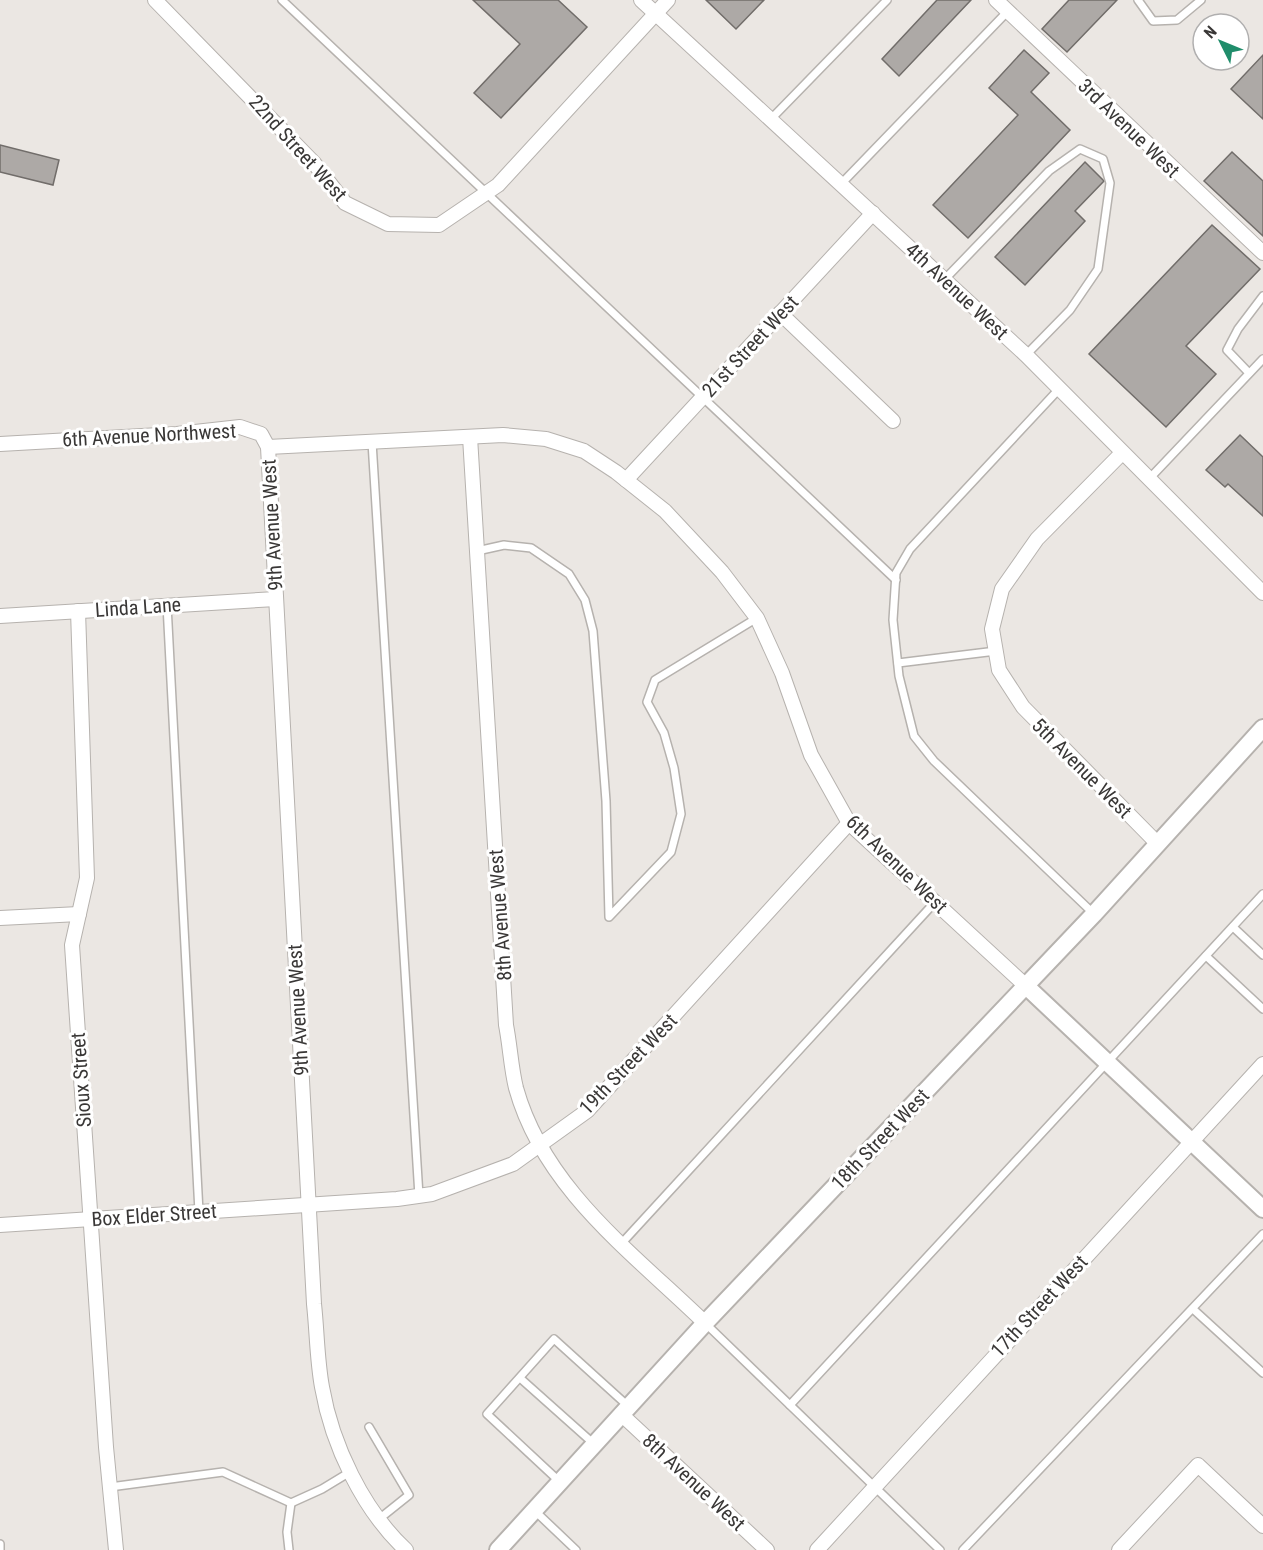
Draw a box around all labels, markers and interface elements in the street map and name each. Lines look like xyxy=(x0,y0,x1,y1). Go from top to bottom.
north arrow xyxy=(1191,12,1251,72)
text: N xyxy=(1200,22,1221,42)
street label: 3rd Avenue West xyxy=(1073,74,1185,182)
street label: 22nd Street West xyxy=(244,90,352,206)
street label: 4th Avenue West xyxy=(901,237,1013,345)
street label: 21st Street West xyxy=(697,290,803,402)
street label: 6th Avenue Northwest xyxy=(61,418,237,452)
street label: 9th Avenue West xyxy=(257,459,287,591)
street label: Linda Lane xyxy=(94,592,182,622)
street label: 5th Avenue West xyxy=(1027,713,1137,823)
street label: 6th Avenue West xyxy=(841,810,953,918)
street label: 8th Avenue West xyxy=(483,848,517,981)
street label: 9th Avenue West xyxy=(283,944,313,1076)
street label: 19th Street West xyxy=(574,1009,682,1119)
street label: Sioux Street xyxy=(66,1032,96,1128)
street label: 18th Street West xyxy=(826,1084,934,1194)
street label: Box Elder Street xyxy=(91,1199,218,1231)
street label: 17th Street West xyxy=(986,1250,1092,1362)
street label: 8th Avenue West xyxy=(638,1428,750,1536)

